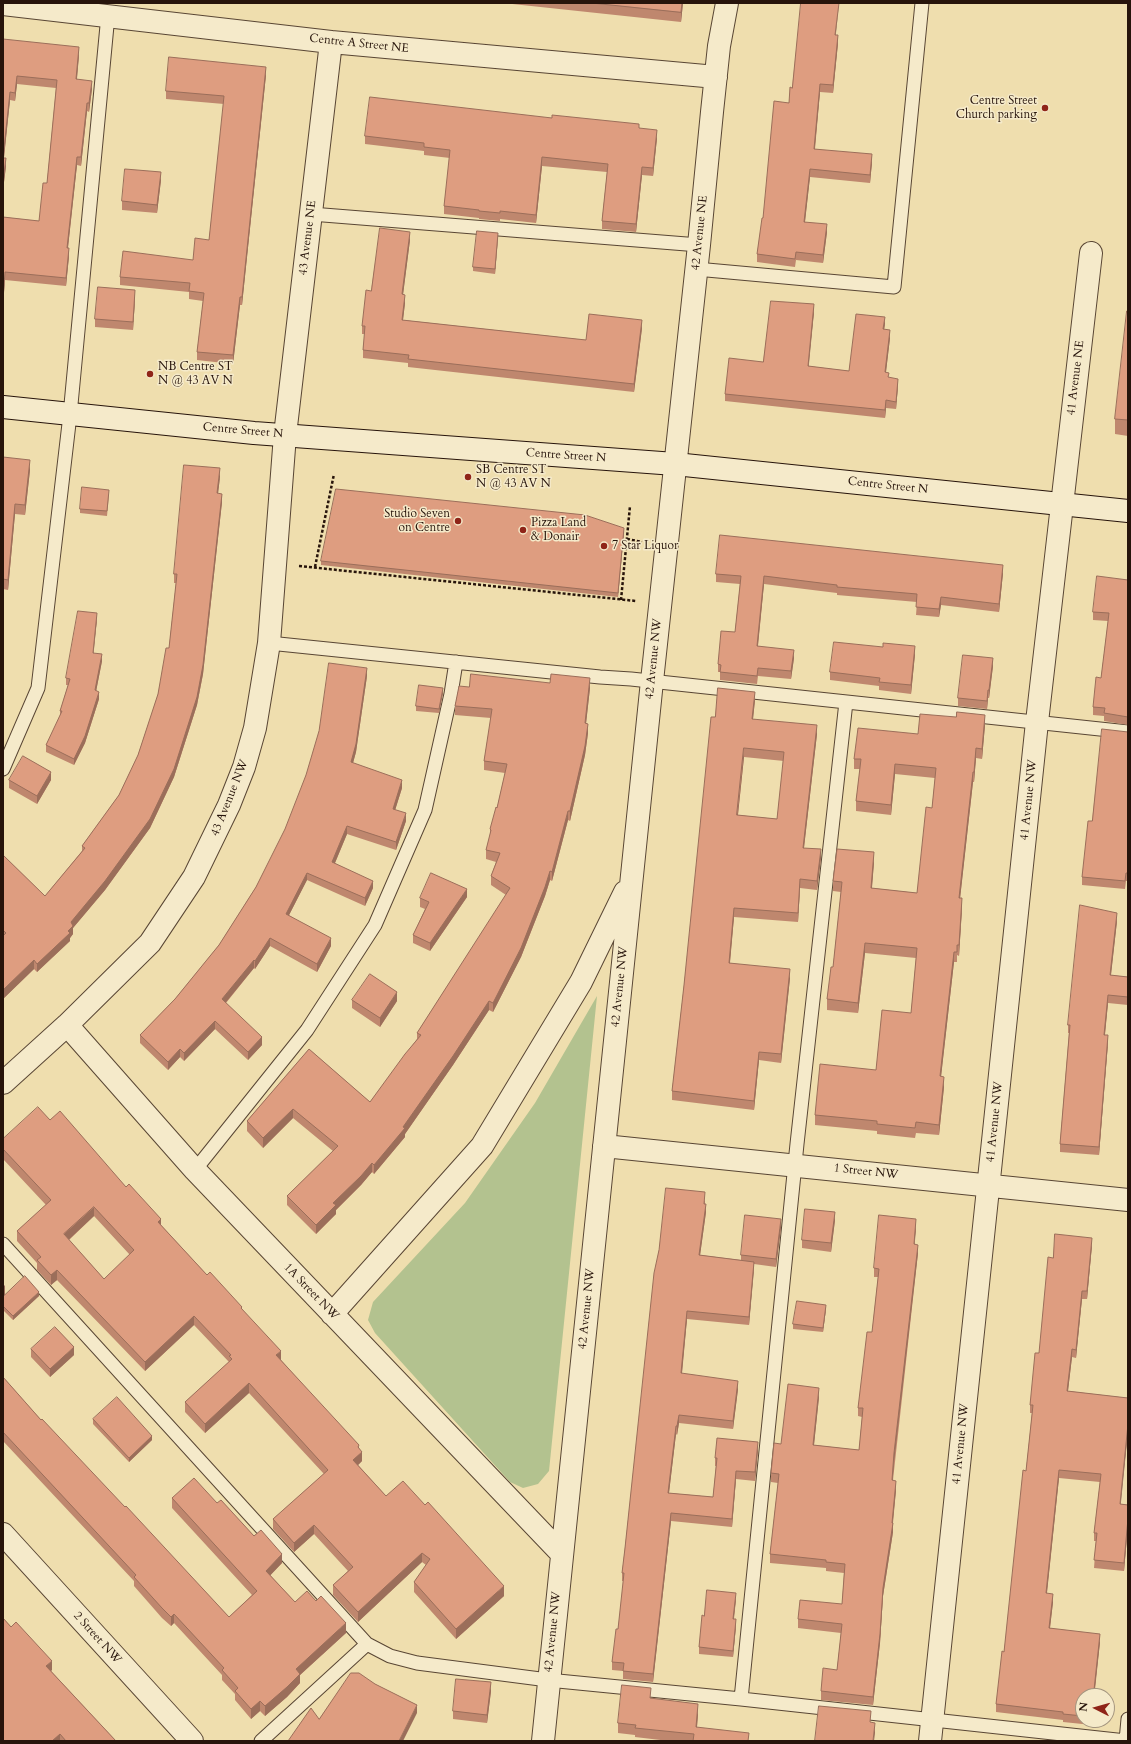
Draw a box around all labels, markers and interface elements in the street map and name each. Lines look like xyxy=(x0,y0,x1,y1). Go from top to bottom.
street label: Centre A Street NE xyxy=(309,32,409,56)
place label: Centre Street Church parking xyxy=(956,94,1037,122)
marker: Centre Street Church parking xyxy=(1040,103,1050,113)
street label: 42 Avenue NE xyxy=(689,195,711,271)
street label: 43 Avenue NE xyxy=(296,200,320,276)
street label: 41 Avenue NE xyxy=(1064,340,1088,416)
place label: NB Centre ST N @ 43 AV N xyxy=(158,360,233,388)
marker: NB Centre ST N @ 43 AV N xyxy=(145,369,155,379)
street label: Centre Street N xyxy=(202,420,284,442)
street label: Centre Street N xyxy=(525,446,607,466)
place label: SB Centre ST N @ 43 AV N xyxy=(476,463,551,491)
marker: SB Centre ST N @ 43 AV N xyxy=(463,472,473,482)
street label: Centre Street N xyxy=(847,475,929,497)
place label: Studio Seven on Centre xyxy=(384,507,450,535)
marker: Studio Seven on Centre xyxy=(453,516,463,526)
place label: Pizza Land & Donair xyxy=(531,516,586,544)
marker: Pizza Land & Donair xyxy=(518,525,528,535)
place label: 7 Star Liquor xyxy=(612,539,678,553)
marker: 7 Star Liquor xyxy=(599,541,609,551)
street label: 42 Avenue NW xyxy=(643,618,665,700)
street label: 43 Avenue NW xyxy=(208,758,252,838)
street label: 41 Avenue NW xyxy=(1018,759,1040,841)
street label: 42 Avenue NW xyxy=(609,946,631,1028)
street label: 41 Avenue NW xyxy=(984,1081,1006,1163)
street label: 1 Street NW xyxy=(833,1161,899,1183)
street label: 1A Street NW xyxy=(280,1261,342,1323)
street label: 42 Avenue NW xyxy=(576,1268,598,1350)
street label: 41 Avenue NW xyxy=(950,1403,972,1485)
street label: 42 Avenue NW xyxy=(542,1591,564,1673)
street label: 2 Street NW xyxy=(70,1609,124,1667)
north arrow xyxy=(1075,1688,1115,1728)
text: N xyxy=(1076,1701,1092,1712)

